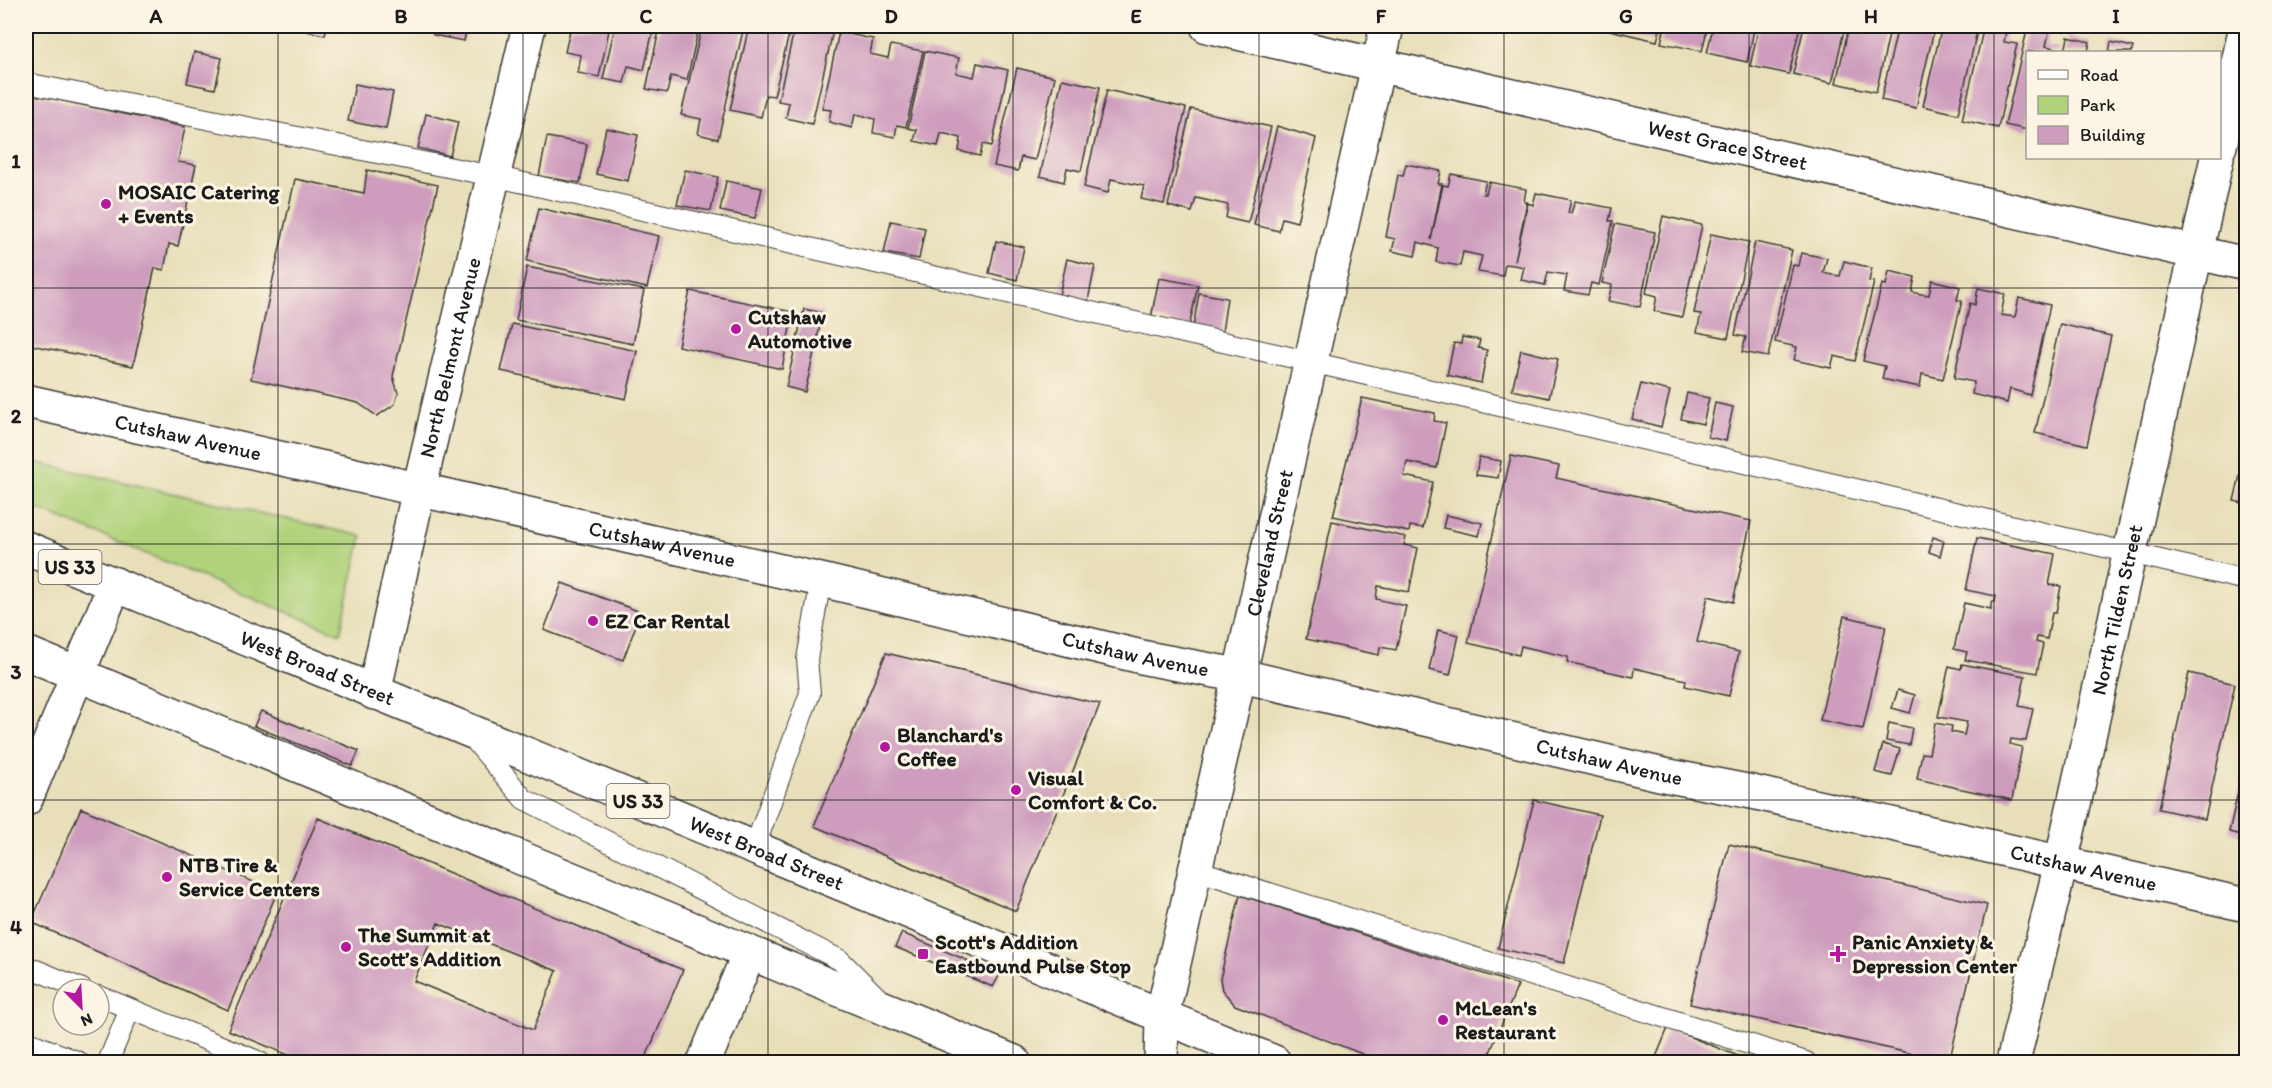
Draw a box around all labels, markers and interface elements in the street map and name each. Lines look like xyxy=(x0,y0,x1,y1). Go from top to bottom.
text: A xyxy=(149,4,163,28)
text: B xyxy=(395,4,408,28)
text: C xyxy=(640,4,653,28)
text: D xyxy=(884,4,898,28)
text: E xyxy=(1130,4,1142,28)
text: F xyxy=(1376,4,1387,28)
text: G xyxy=(1619,4,1633,28)
text: H xyxy=(1864,4,1878,28)
text: I xyxy=(2112,4,2120,28)
legend xyxy=(2026,51,2221,159)
text: Road xyxy=(2080,64,2119,86)
text: Park xyxy=(2080,94,2115,116)
street label: West Grace Street xyxy=(1645,114,1810,175)
text: Building xyxy=(2080,124,2146,146)
text: 1 xyxy=(11,149,21,173)
place label: MOSAIC Catering + Events xyxy=(118,179,280,228)
marker: MOSAIC Catering + Events xyxy=(99,197,113,211)
street label: North Belmont Avenue xyxy=(414,255,486,460)
place label: Cutshaw Automotive xyxy=(747,304,852,353)
marker: Cutshaw Automotive xyxy=(729,322,743,336)
text: 2 xyxy=(11,404,22,428)
street label: Cutshaw Avenue xyxy=(112,408,264,466)
street label: Cleveland Street xyxy=(1240,467,1298,619)
street label: Cutshaw Avenue xyxy=(586,515,738,572)
street label: North Tilden Street xyxy=(2086,522,2148,697)
road number: US 33 xyxy=(38,550,101,584)
place label: EZ Car Rental xyxy=(605,608,731,633)
marker: EZ Car Rental xyxy=(586,614,600,628)
street label: West Broad Street xyxy=(237,625,398,710)
street label: Cutshaw Avenue xyxy=(1060,625,1211,682)
text: 3 xyxy=(11,660,22,684)
place label: Blanchard's Coffee xyxy=(897,722,1003,771)
street label: Cutshaw Avenue xyxy=(1534,732,1685,790)
marker: Blanchard's Coffee xyxy=(878,740,892,754)
place label: Visual Comfort & Co. xyxy=(1028,765,1157,814)
marker: Visual Comfort & Co. xyxy=(1009,783,1023,797)
road number: US 33 xyxy=(606,784,670,818)
street label: West Broad Street xyxy=(686,810,848,896)
street label: Cutshaw Avenue xyxy=(2008,838,2159,896)
place label: NTB Tire & Service Centers xyxy=(179,852,320,901)
marker: NTB Tire & Service Centers xyxy=(160,870,174,884)
text: 4 xyxy=(10,915,22,939)
place label: The Summit at Scott’s Addition xyxy=(357,922,501,971)
place label: Scott's Addition Eastbound Pulse Stop xyxy=(935,929,1131,979)
place label: Panic Anxiety & Depression Center xyxy=(1852,929,2018,979)
marker: The Summit at Scott’s Addition xyxy=(339,940,353,954)
marker: Panic Anxiety & Depression Center xyxy=(1829,945,1847,963)
marker: Scott's Addition Eastbound Pulse Stop xyxy=(916,947,930,961)
north arrow xyxy=(51,977,111,1037)
place label: McLean's Restaurant xyxy=(1455,995,1556,1044)
text: N xyxy=(78,1009,96,1031)
marker: McLean's Restaurant xyxy=(1436,1013,1450,1027)

